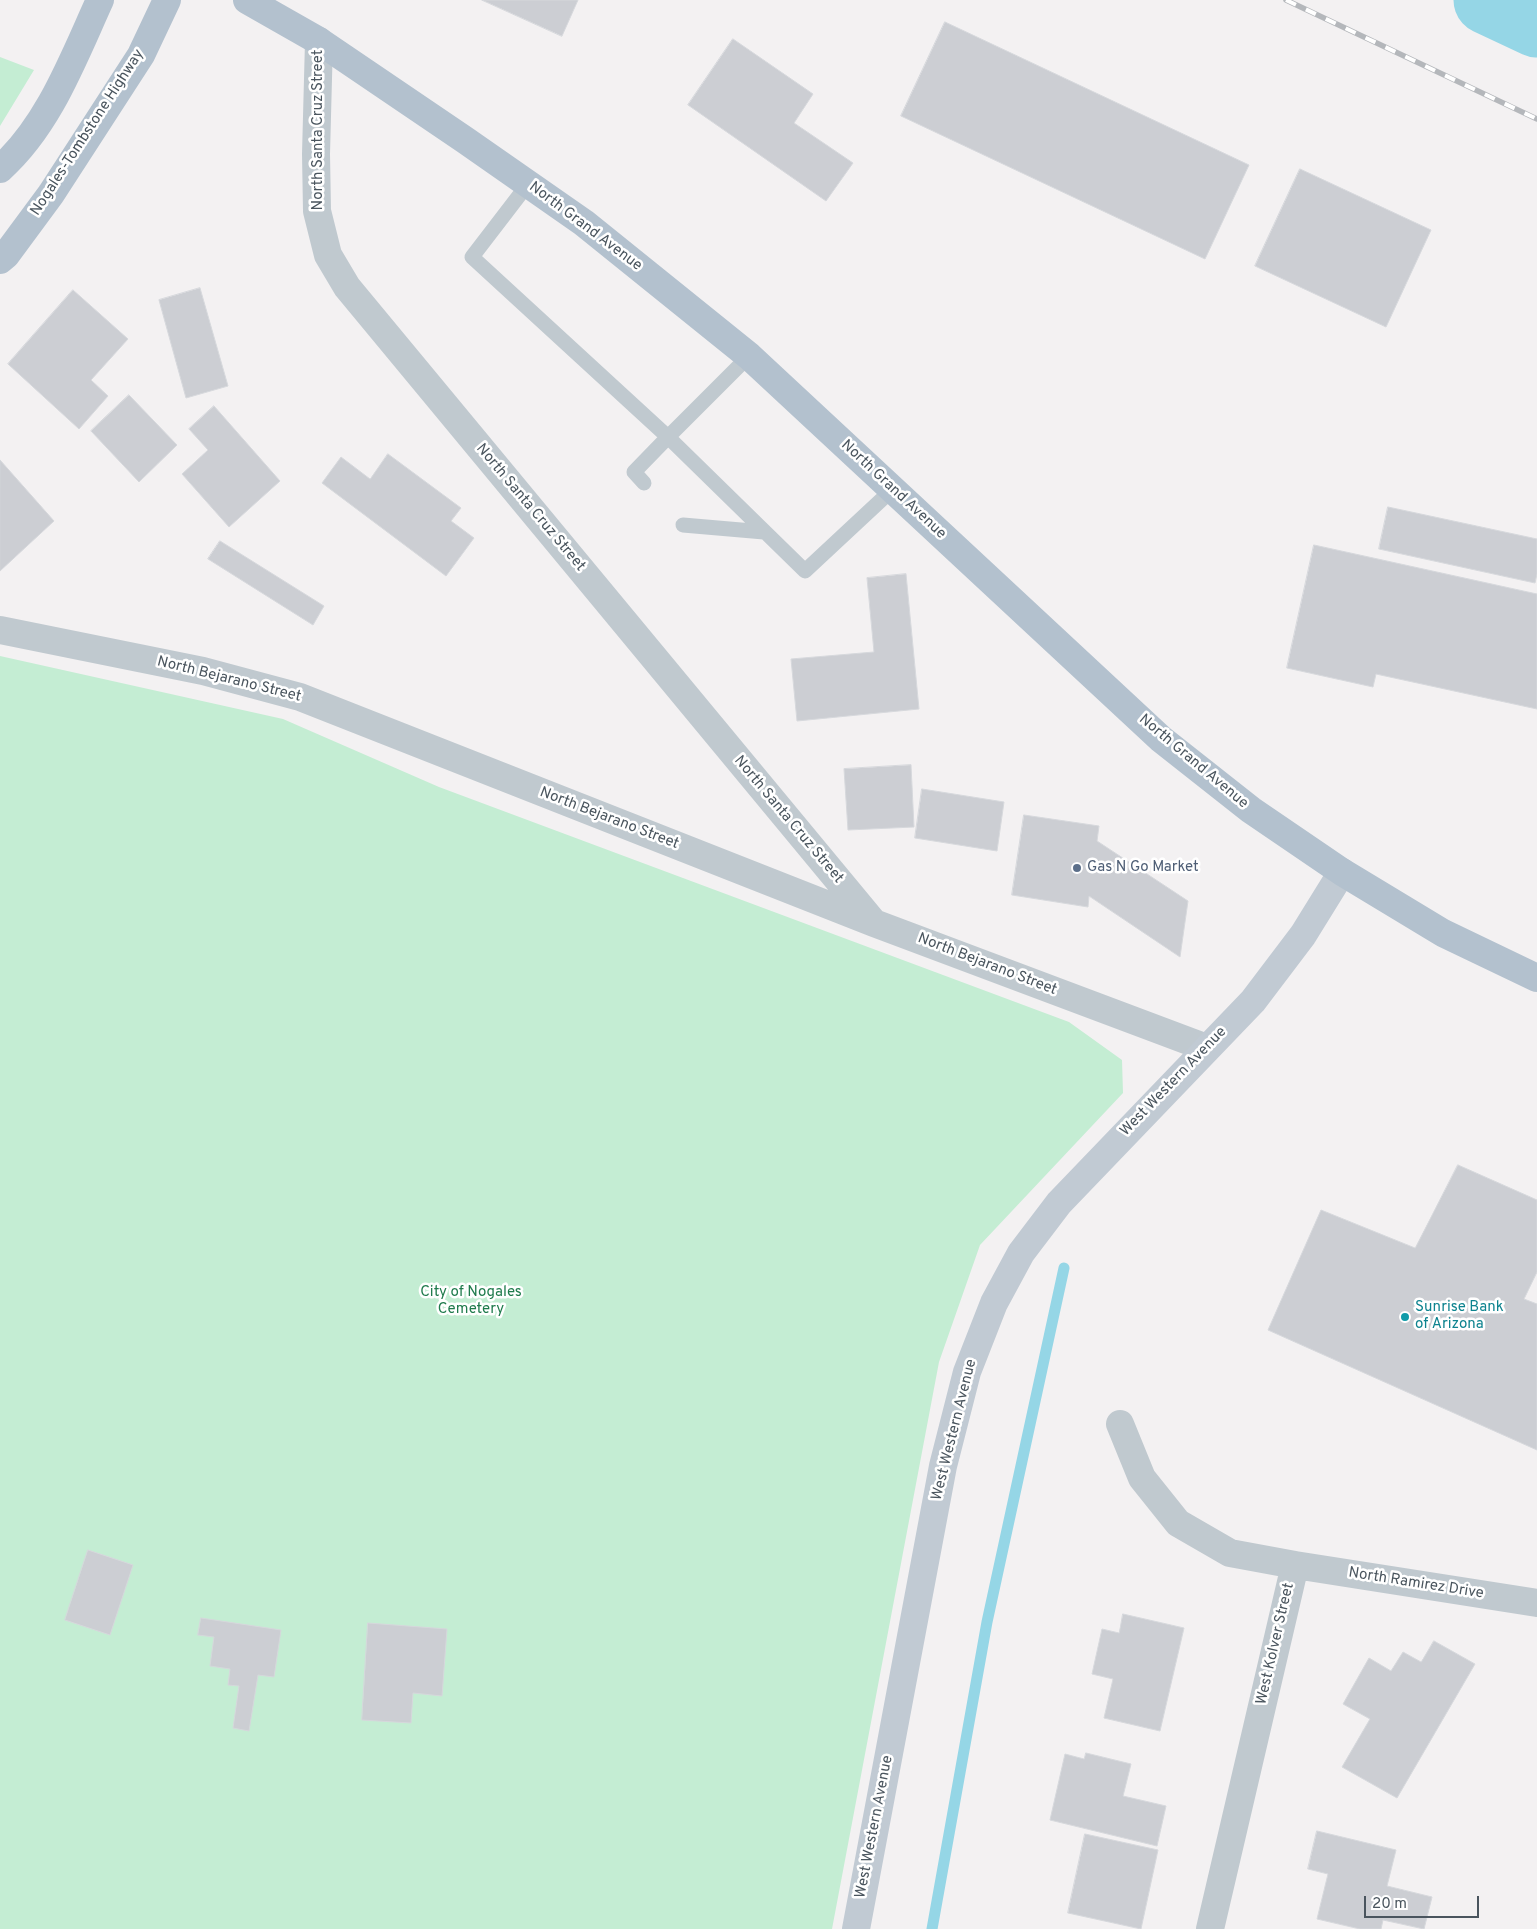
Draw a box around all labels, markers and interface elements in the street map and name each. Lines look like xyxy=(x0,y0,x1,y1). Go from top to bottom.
street label: Nogales-Tombstone Highway xyxy=(27,46,149,220)
street label: North Santa Cruz Street xyxy=(310,50,328,210)
street label: North Grand Avenue xyxy=(525,179,645,275)
street label: North Grand Avenue xyxy=(837,437,949,543)
street label: North Santa Cruz Street xyxy=(471,441,589,575)
street label: North Bejarano Street xyxy=(155,653,303,707)
street label: North Grand Avenue xyxy=(1135,711,1251,813)
street label: North Santa Cruz Street xyxy=(729,753,847,887)
street label: North Bejarano Street xyxy=(537,784,681,854)
place label: Gas N Go Market xyxy=(1087,859,1199,877)
marker: Gas N Go Market xyxy=(1071,862,1083,874)
street label: North Bejarano Street xyxy=(915,930,1059,1000)
street label: West Western Avenue xyxy=(1117,1024,1231,1140)
park label: City of Nogales Cemetery xyxy=(420,1284,522,1319)
place label: Sunrise Bank of Arizona xyxy=(1415,1299,1504,1334)
marker: Sunrise Bank of Arizona xyxy=(1399,1311,1411,1323)
street label: West Western Avenue xyxy=(929,1357,981,1503)
street label: North Ramirez Drive xyxy=(1347,1564,1485,1604)
street label: West Kolver Street xyxy=(1253,1581,1299,1707)
street label: West Western Avenue xyxy=(852,1754,898,1900)
scale bar xyxy=(1367,1886,1482,1918)
text: 20 m xyxy=(1372,1895,1407,1914)

